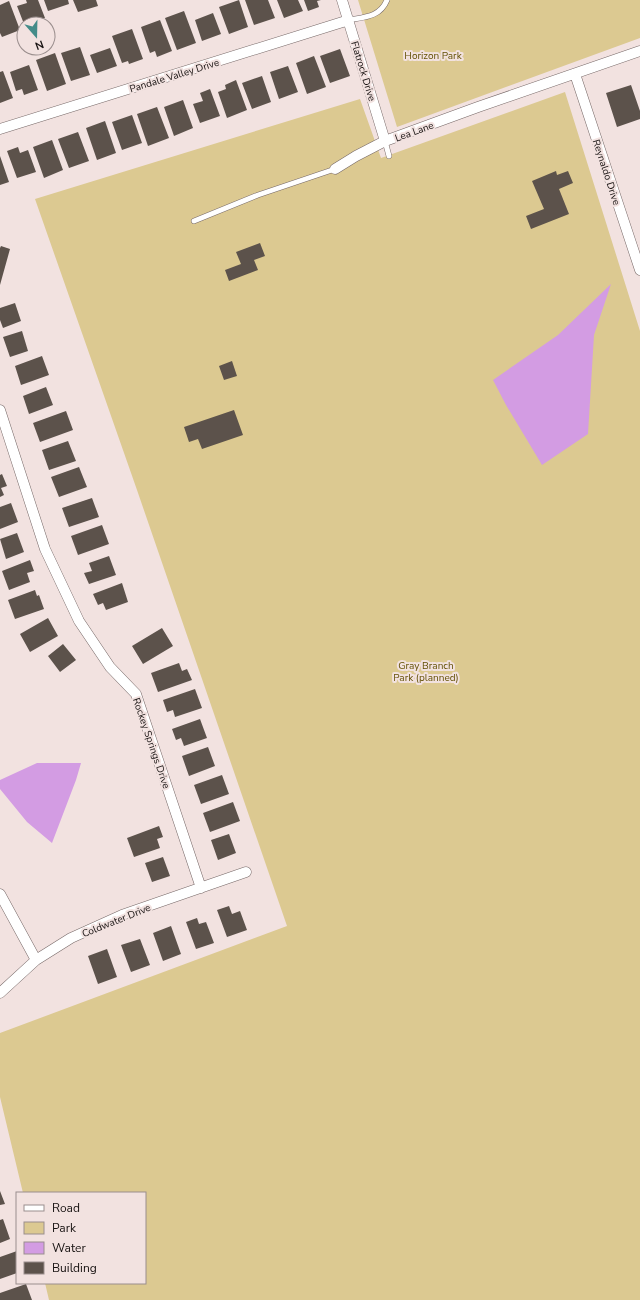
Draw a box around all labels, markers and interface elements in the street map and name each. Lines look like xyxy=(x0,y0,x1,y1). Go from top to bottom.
north arrow xyxy=(16,16,56,56)
text: N xyxy=(33,36,46,53)
street label: Flatrock Drive xyxy=(347,39,379,103)
park label: Horizon Park xyxy=(404,49,463,63)
street label: Pandale Valley Drive xyxy=(128,56,221,96)
street label: Lea Lane xyxy=(393,118,436,145)
street label: Reynaldo Drive xyxy=(589,138,623,207)
park label: Gray Branch Park (planned) xyxy=(393,659,459,685)
street label: Rockey Springs Drive xyxy=(129,696,173,791)
street label: Coldwater Drive xyxy=(80,901,153,941)
legend xyxy=(16,1192,146,1284)
text: Road xyxy=(52,1200,80,1216)
text: Park xyxy=(52,1220,77,1236)
text: Water xyxy=(52,1240,86,1256)
text: Building xyxy=(52,1260,97,1276)

